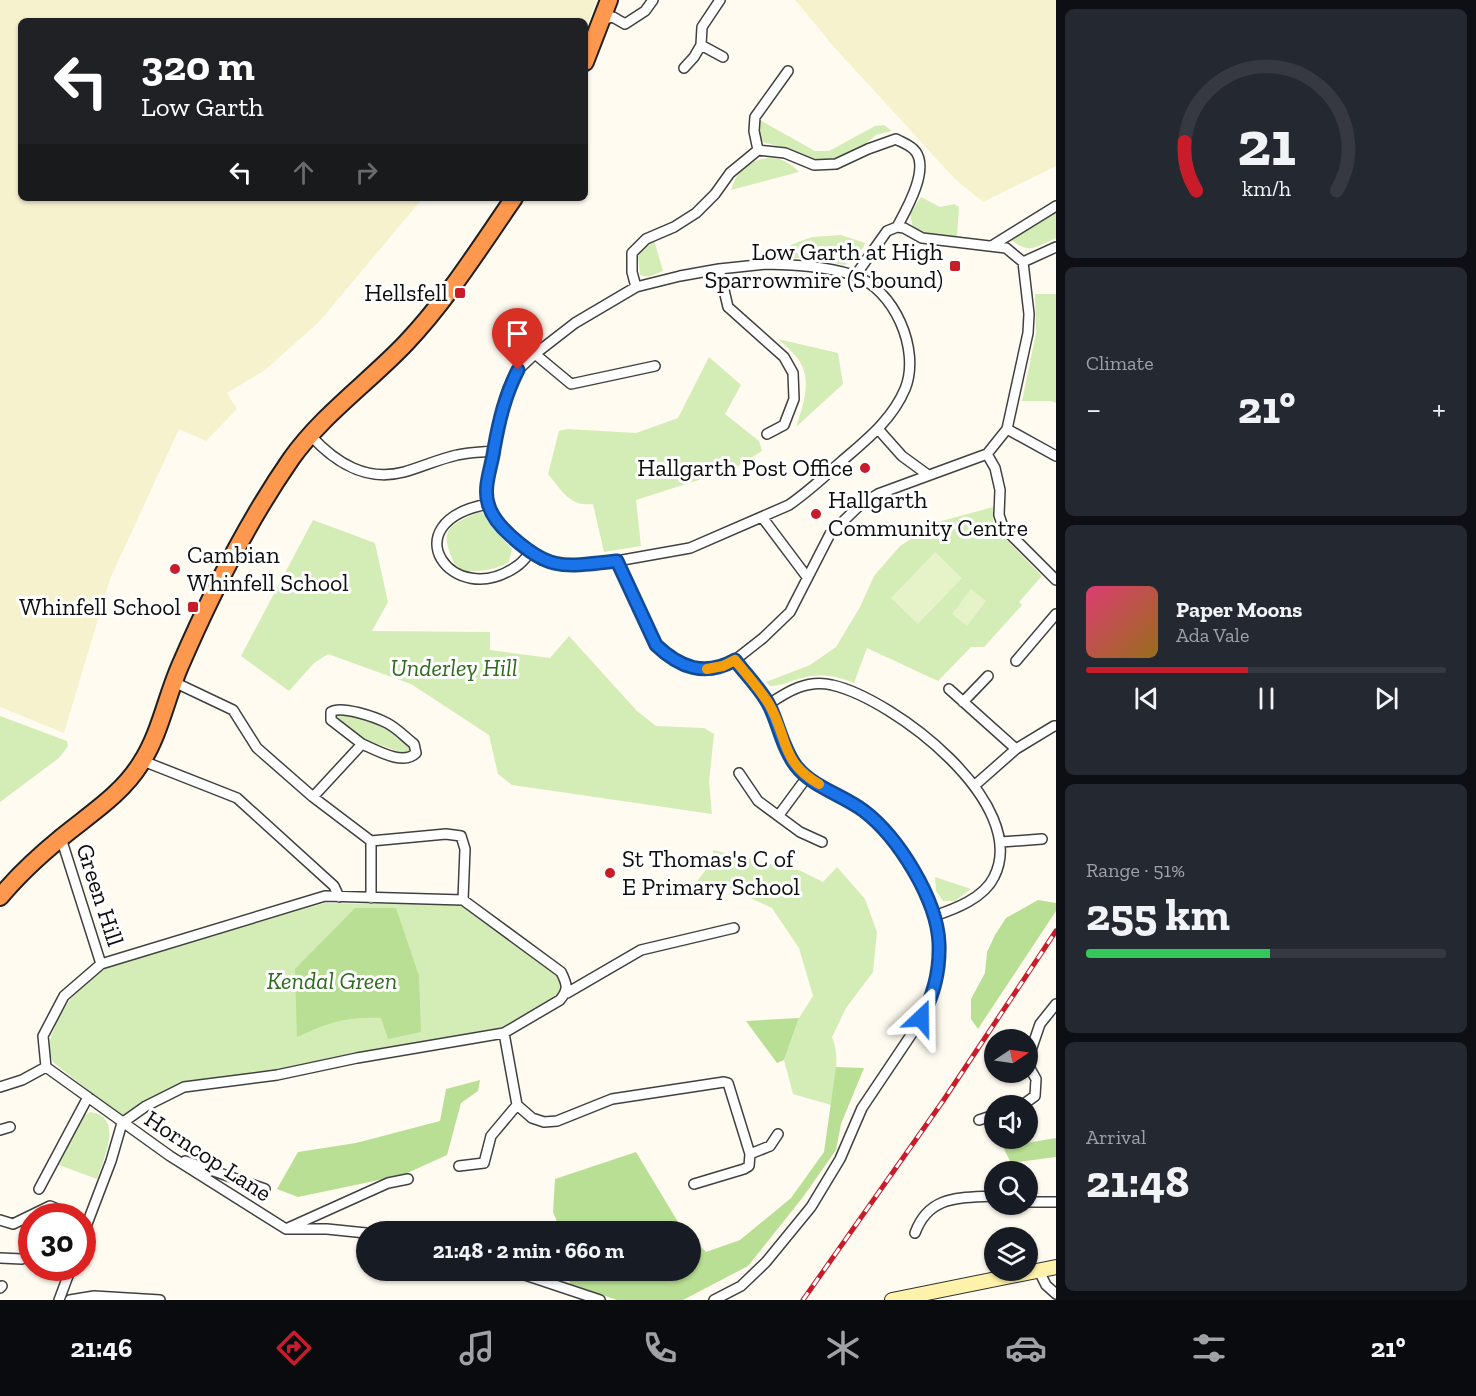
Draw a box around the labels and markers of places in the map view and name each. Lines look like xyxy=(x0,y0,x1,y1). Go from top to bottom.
place label: Low Garth at High Sparrowmire (S bound) xyxy=(705,237,944,294)
marker: Low Garth at High Sparrowmire (S bound) xyxy=(948,259,962,273)
place label: Hellsfell xyxy=(364,278,448,307)
marker: Hellsfell xyxy=(453,286,467,300)
pin xyxy=(492,308,543,370)
place label: Hallgarth Post Office xyxy=(637,453,853,482)
marker: Hallgarth Post Office xyxy=(858,461,872,475)
place label: Hallgarth Community Centre xyxy=(828,485,1028,542)
marker: Hallgarth Community Centre xyxy=(809,507,823,521)
place label: Cambian Whinfell School xyxy=(187,540,349,597)
marker: Cambian Whinfell School xyxy=(168,562,182,576)
place label: Whinfell School xyxy=(19,592,181,621)
marker: Whinfell School xyxy=(186,600,200,614)
place label: St Thomas's C of E Primary School xyxy=(622,844,800,901)
marker: St Thomas's C of E Primary School xyxy=(603,866,617,880)

